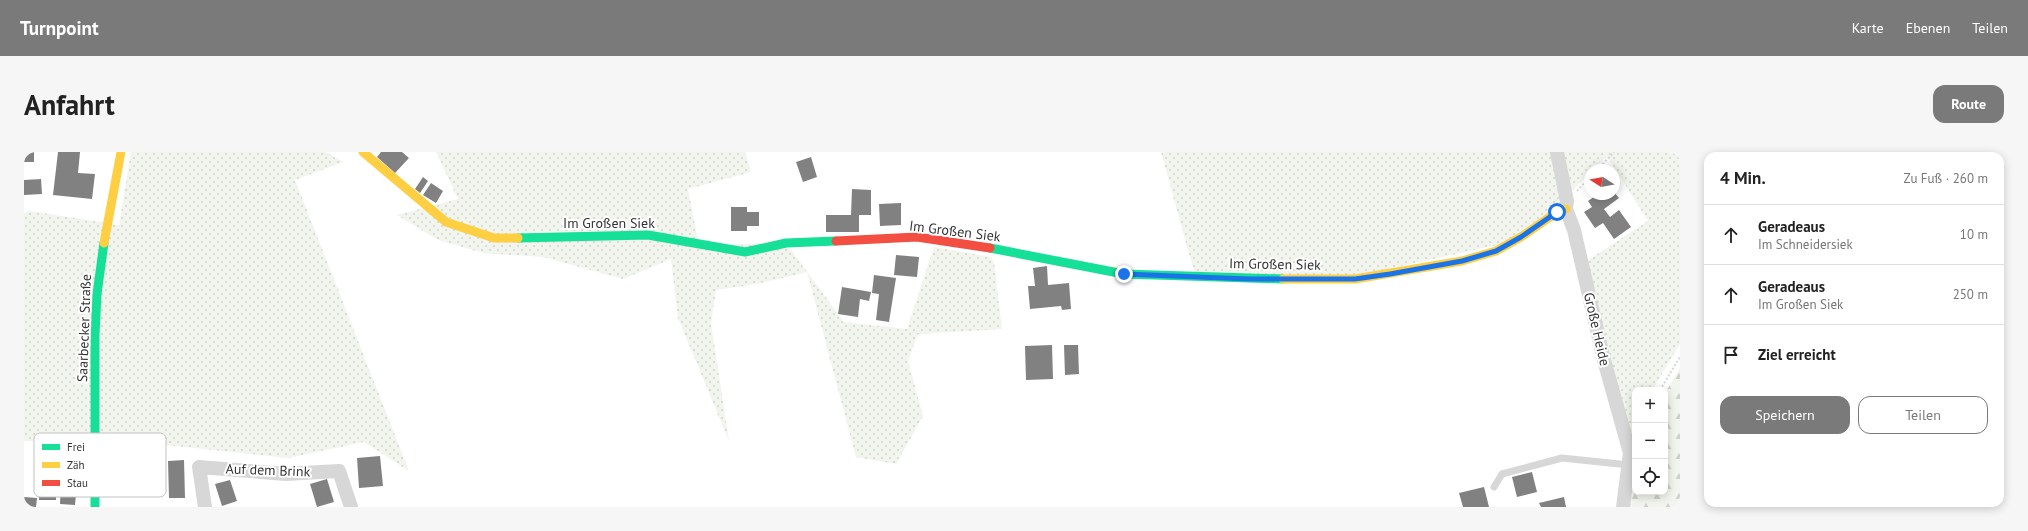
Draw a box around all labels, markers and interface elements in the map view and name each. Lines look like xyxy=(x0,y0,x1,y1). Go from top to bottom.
text: Turnpoint xyxy=(20,16,99,40)
text: Karte xyxy=(1852,19,1884,37)
text: Ebenen xyxy=(1906,19,1950,37)
text: Teilen xyxy=(1972,19,2008,37)
button: Route xyxy=(1933,85,2004,123)
text: Anfahrt xyxy=(24,86,115,123)
north arrow xyxy=(1584,164,1620,200)
text: 4 Min. xyxy=(1720,167,1766,189)
text: Zu Fuß · 260 m xyxy=(1904,170,1988,187)
route start xyxy=(1548,203,1566,221)
street label: Im Großen Siek xyxy=(563,214,655,232)
street label: Im Großen Siek xyxy=(908,216,1002,246)
text: Geradeaus xyxy=(1758,217,1825,236)
icon: ahead xyxy=(1720,224,1742,246)
text: 10 m xyxy=(1960,226,1988,243)
text: Im Schneidersiek xyxy=(1758,236,1853,253)
street label: Im Großen Siek xyxy=(1229,254,1321,274)
route end xyxy=(1115,265,1133,283)
street label: Saarbecker Straße xyxy=(73,274,95,382)
text: Geradeaus xyxy=(1758,277,1825,296)
icon: ahead xyxy=(1720,284,1742,306)
text: 250 m xyxy=(1953,286,1988,303)
street label: Große Heide xyxy=(1580,290,1614,368)
text: Im Großen Siek xyxy=(1758,296,1843,313)
icon: arrive xyxy=(1720,344,1742,366)
text: Ziel erreicht xyxy=(1758,345,1836,364)
map controls xyxy=(1632,387,1668,495)
button: + xyxy=(1632,387,1668,423)
button: Speichern xyxy=(1720,396,1850,434)
button: Teilen xyxy=(1858,396,1988,434)
button: − xyxy=(1632,423,1668,459)
legend xyxy=(34,433,166,497)
text: Frei xyxy=(67,440,85,454)
text: Zäh xyxy=(67,458,84,472)
button: locate xyxy=(1632,459,1668,495)
street label: Auf dem Brink xyxy=(225,460,311,480)
text: Stau xyxy=(67,476,88,490)

